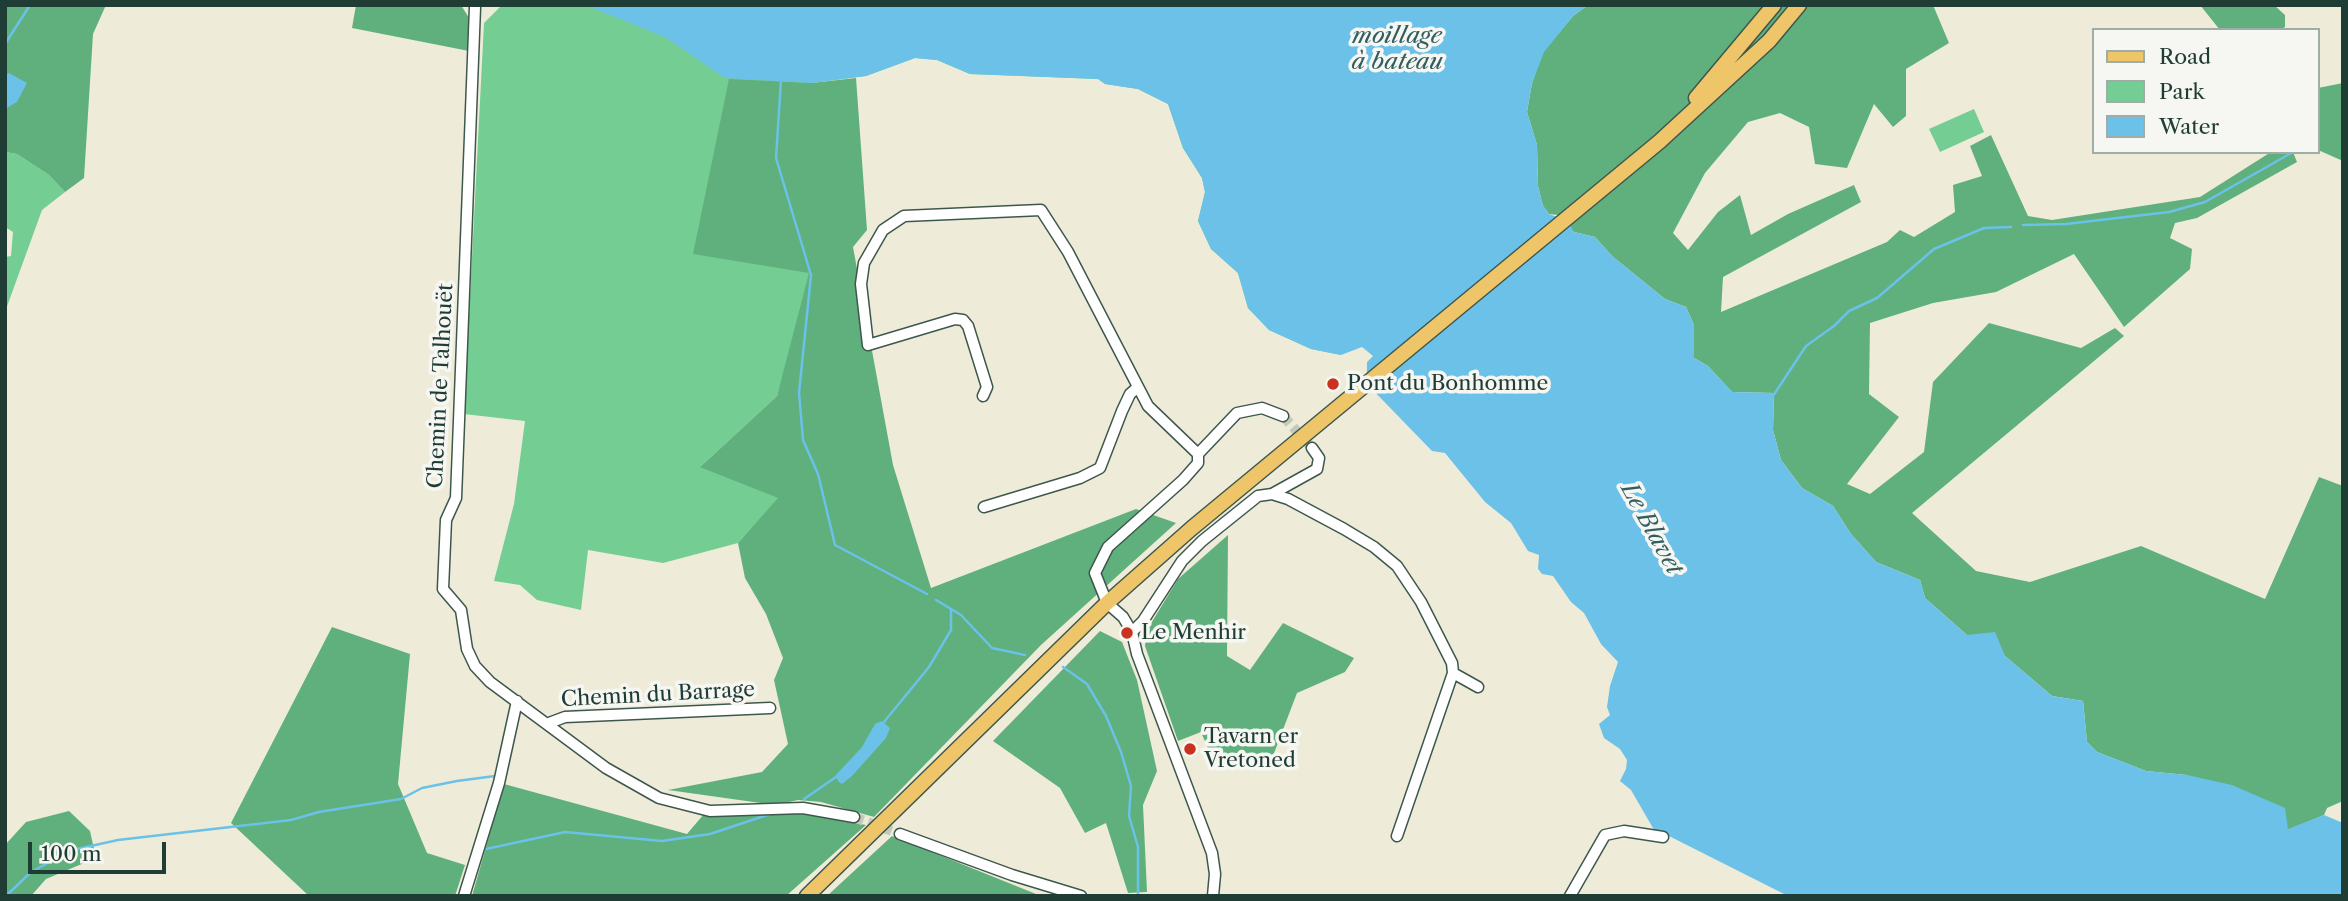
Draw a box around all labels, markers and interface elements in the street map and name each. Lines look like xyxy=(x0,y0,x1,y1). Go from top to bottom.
water label: moillage à bateau xyxy=(1351,22,1443,76)
legend xyxy=(2092,28,2320,154)
text: Road xyxy=(2159,44,2211,69)
text: Park xyxy=(2159,79,2205,104)
text: Water xyxy=(2159,114,2219,139)
street label: Chemin de Talhouët xyxy=(423,283,459,489)
place label: Pont du Bonhomme xyxy=(1347,371,1548,397)
marker: Pont du Bonhomme xyxy=(1325,376,1341,392)
water label: Le Blavet xyxy=(1614,478,1688,580)
place label: Le Menhir xyxy=(1141,620,1246,646)
marker: Le Menhir xyxy=(1119,625,1135,641)
street label: Chemin du Barrage xyxy=(560,677,756,713)
place label: Tavarn er Vretoned xyxy=(1204,724,1298,774)
marker: Tavarn er Vretoned xyxy=(1182,741,1198,757)
scale bar xyxy=(32,828,170,872)
text: 100 m xyxy=(41,841,102,866)

